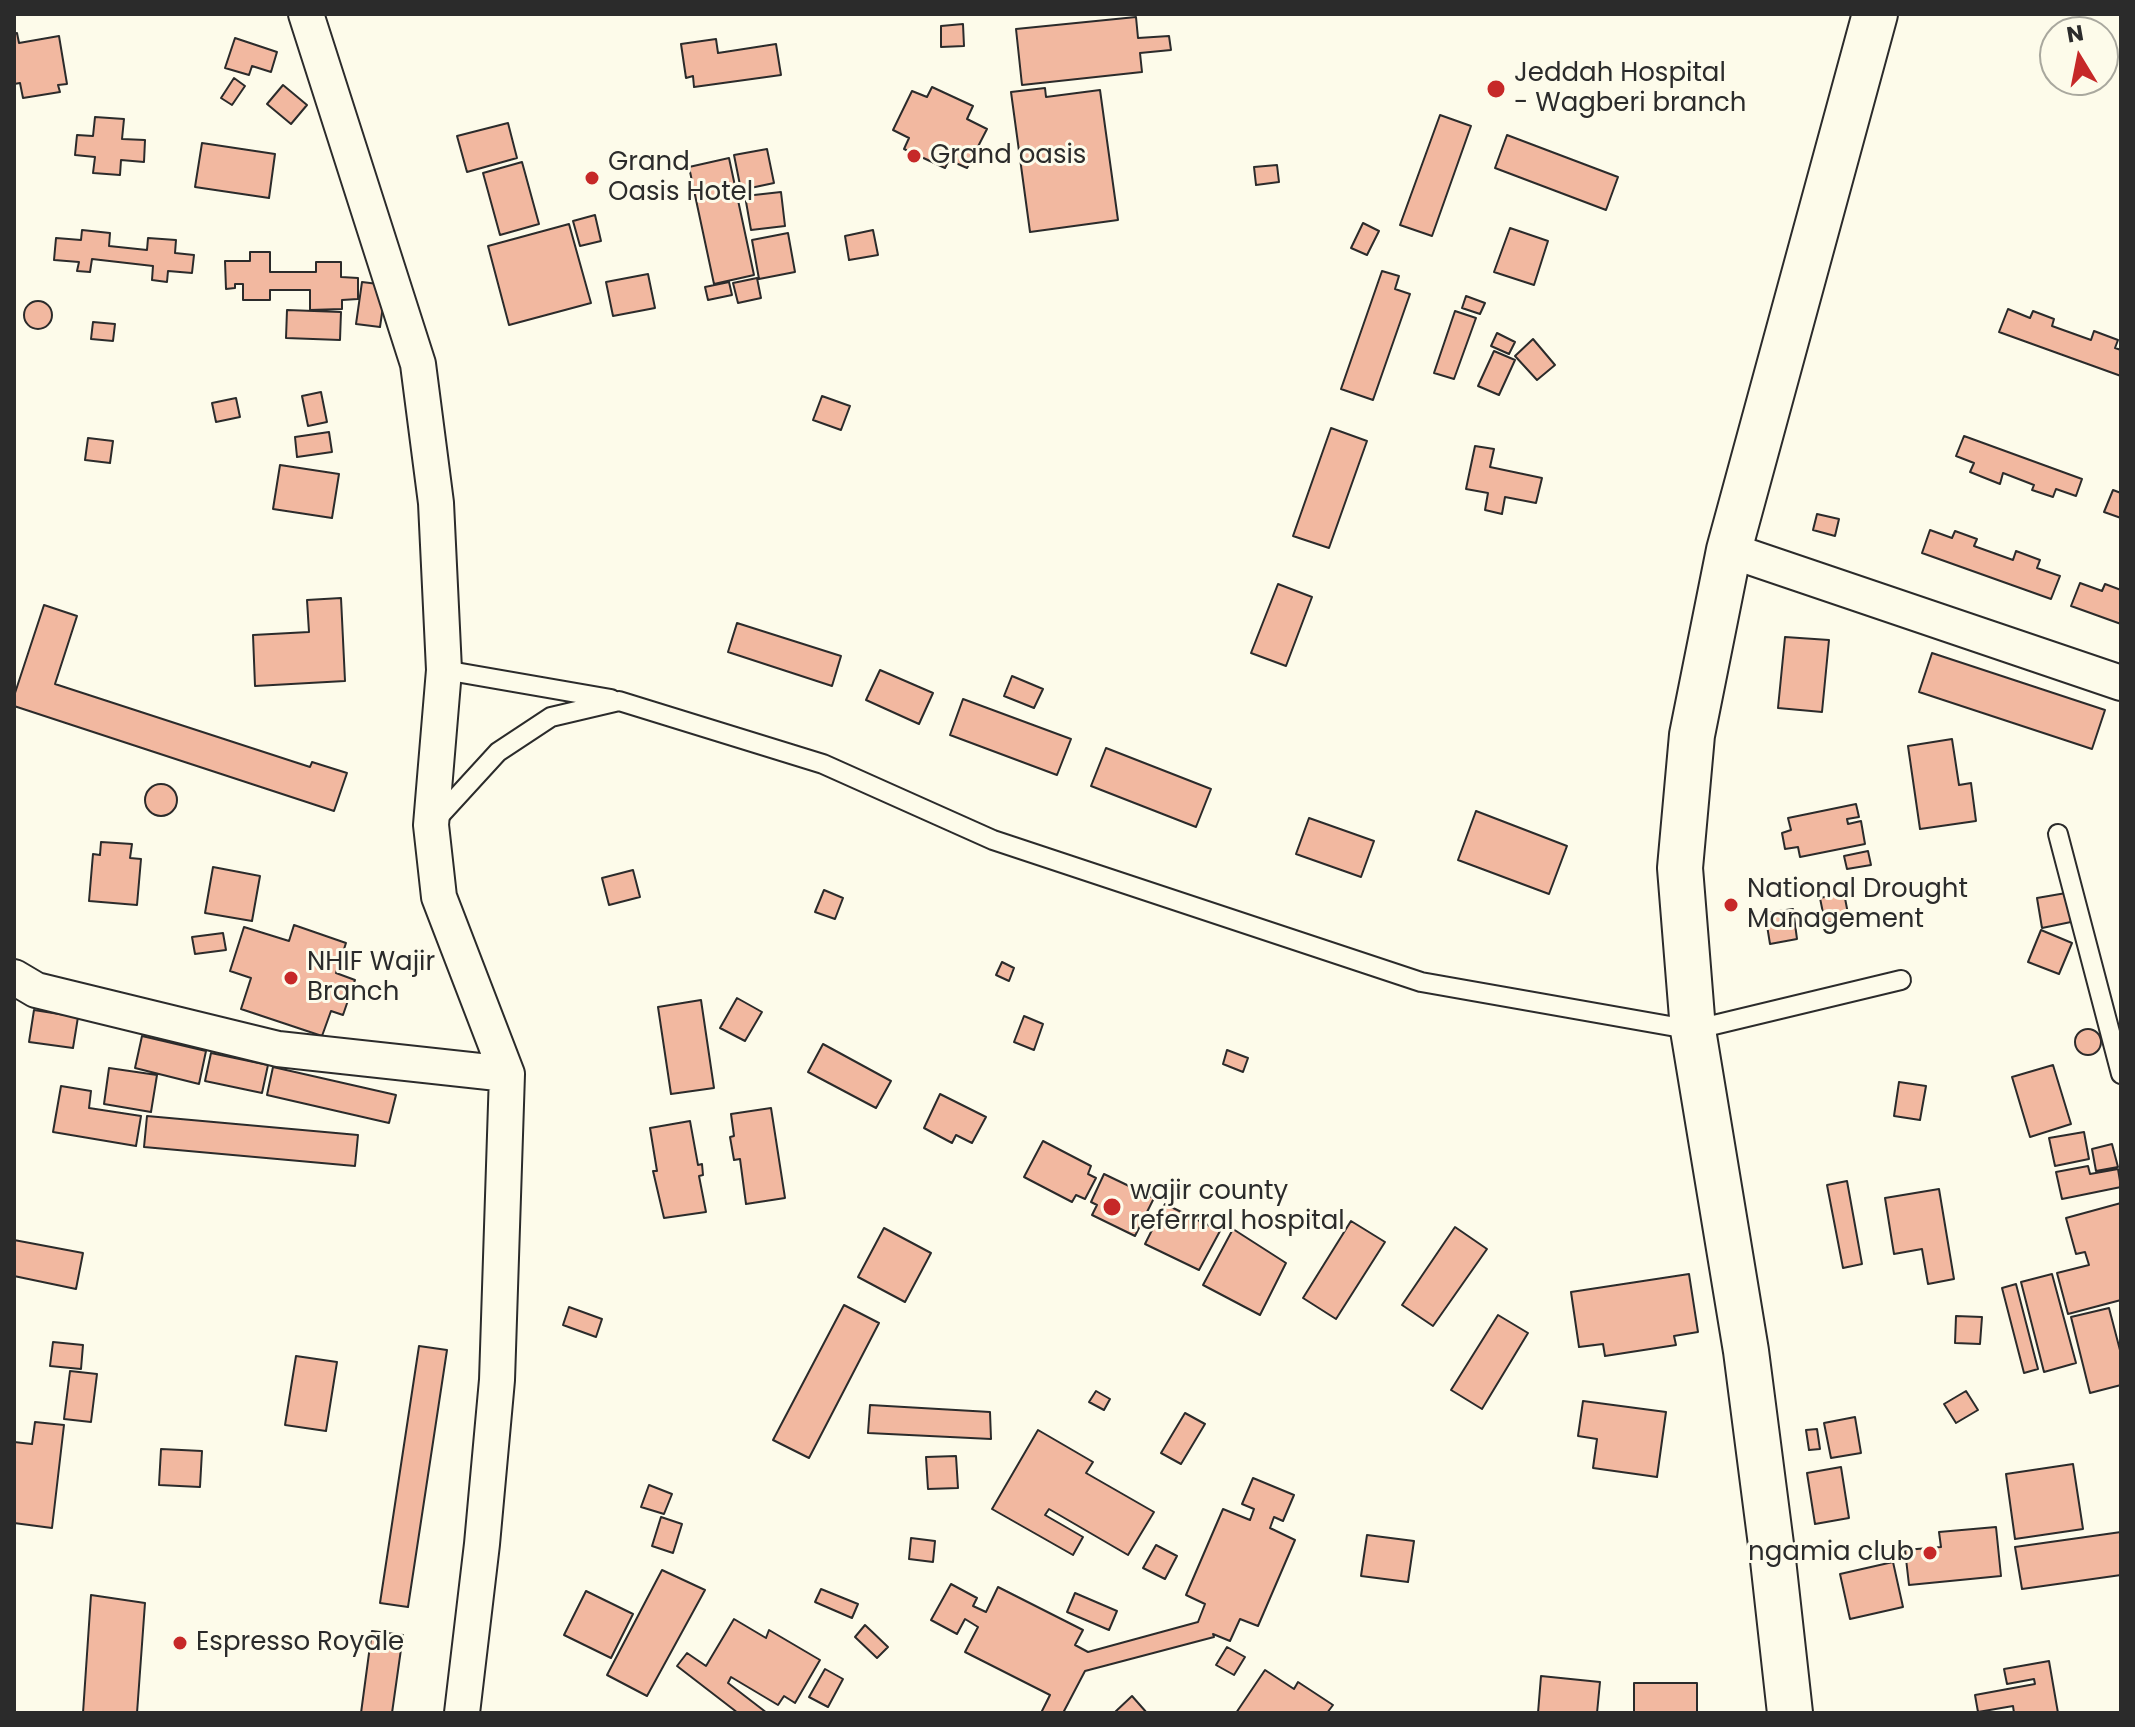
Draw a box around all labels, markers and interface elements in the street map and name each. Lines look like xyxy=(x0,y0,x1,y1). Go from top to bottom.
north arrow xyxy=(2039,16,2119,96)
text: N xyxy=(2064,17,2086,51)
place label: Jeddah Hospital - Wagberi branch xyxy=(1514,58,1746,120)
marker: Jeddah Hospital - Wagberi branch xyxy=(1485,78,1507,100)
place label: Grand oasis xyxy=(930,140,1086,172)
place label: Grand Oasis Hotel xyxy=(608,147,753,208)
marker: Grand oasis xyxy=(905,147,923,165)
marker: Grand Oasis Hotel xyxy=(583,169,601,187)
place label: National Drought Management xyxy=(1747,874,1968,936)
marker: National Drought Management xyxy=(1722,896,1740,914)
place label: NHIF Wajir Branch xyxy=(307,947,435,1008)
marker: NHIF Wajir Branch xyxy=(282,969,300,987)
place label: wajir county referrral hospital xyxy=(1130,1176,1345,1238)
marker: wajir county referrral hospital xyxy=(1101,1196,1123,1218)
place label: ngamia club xyxy=(1748,1537,1914,1569)
marker: ngamia club xyxy=(1921,1544,1939,1562)
place label: Espresso Royale xyxy=(196,1627,404,1659)
marker: Espresso Royale xyxy=(171,1634,189,1652)

